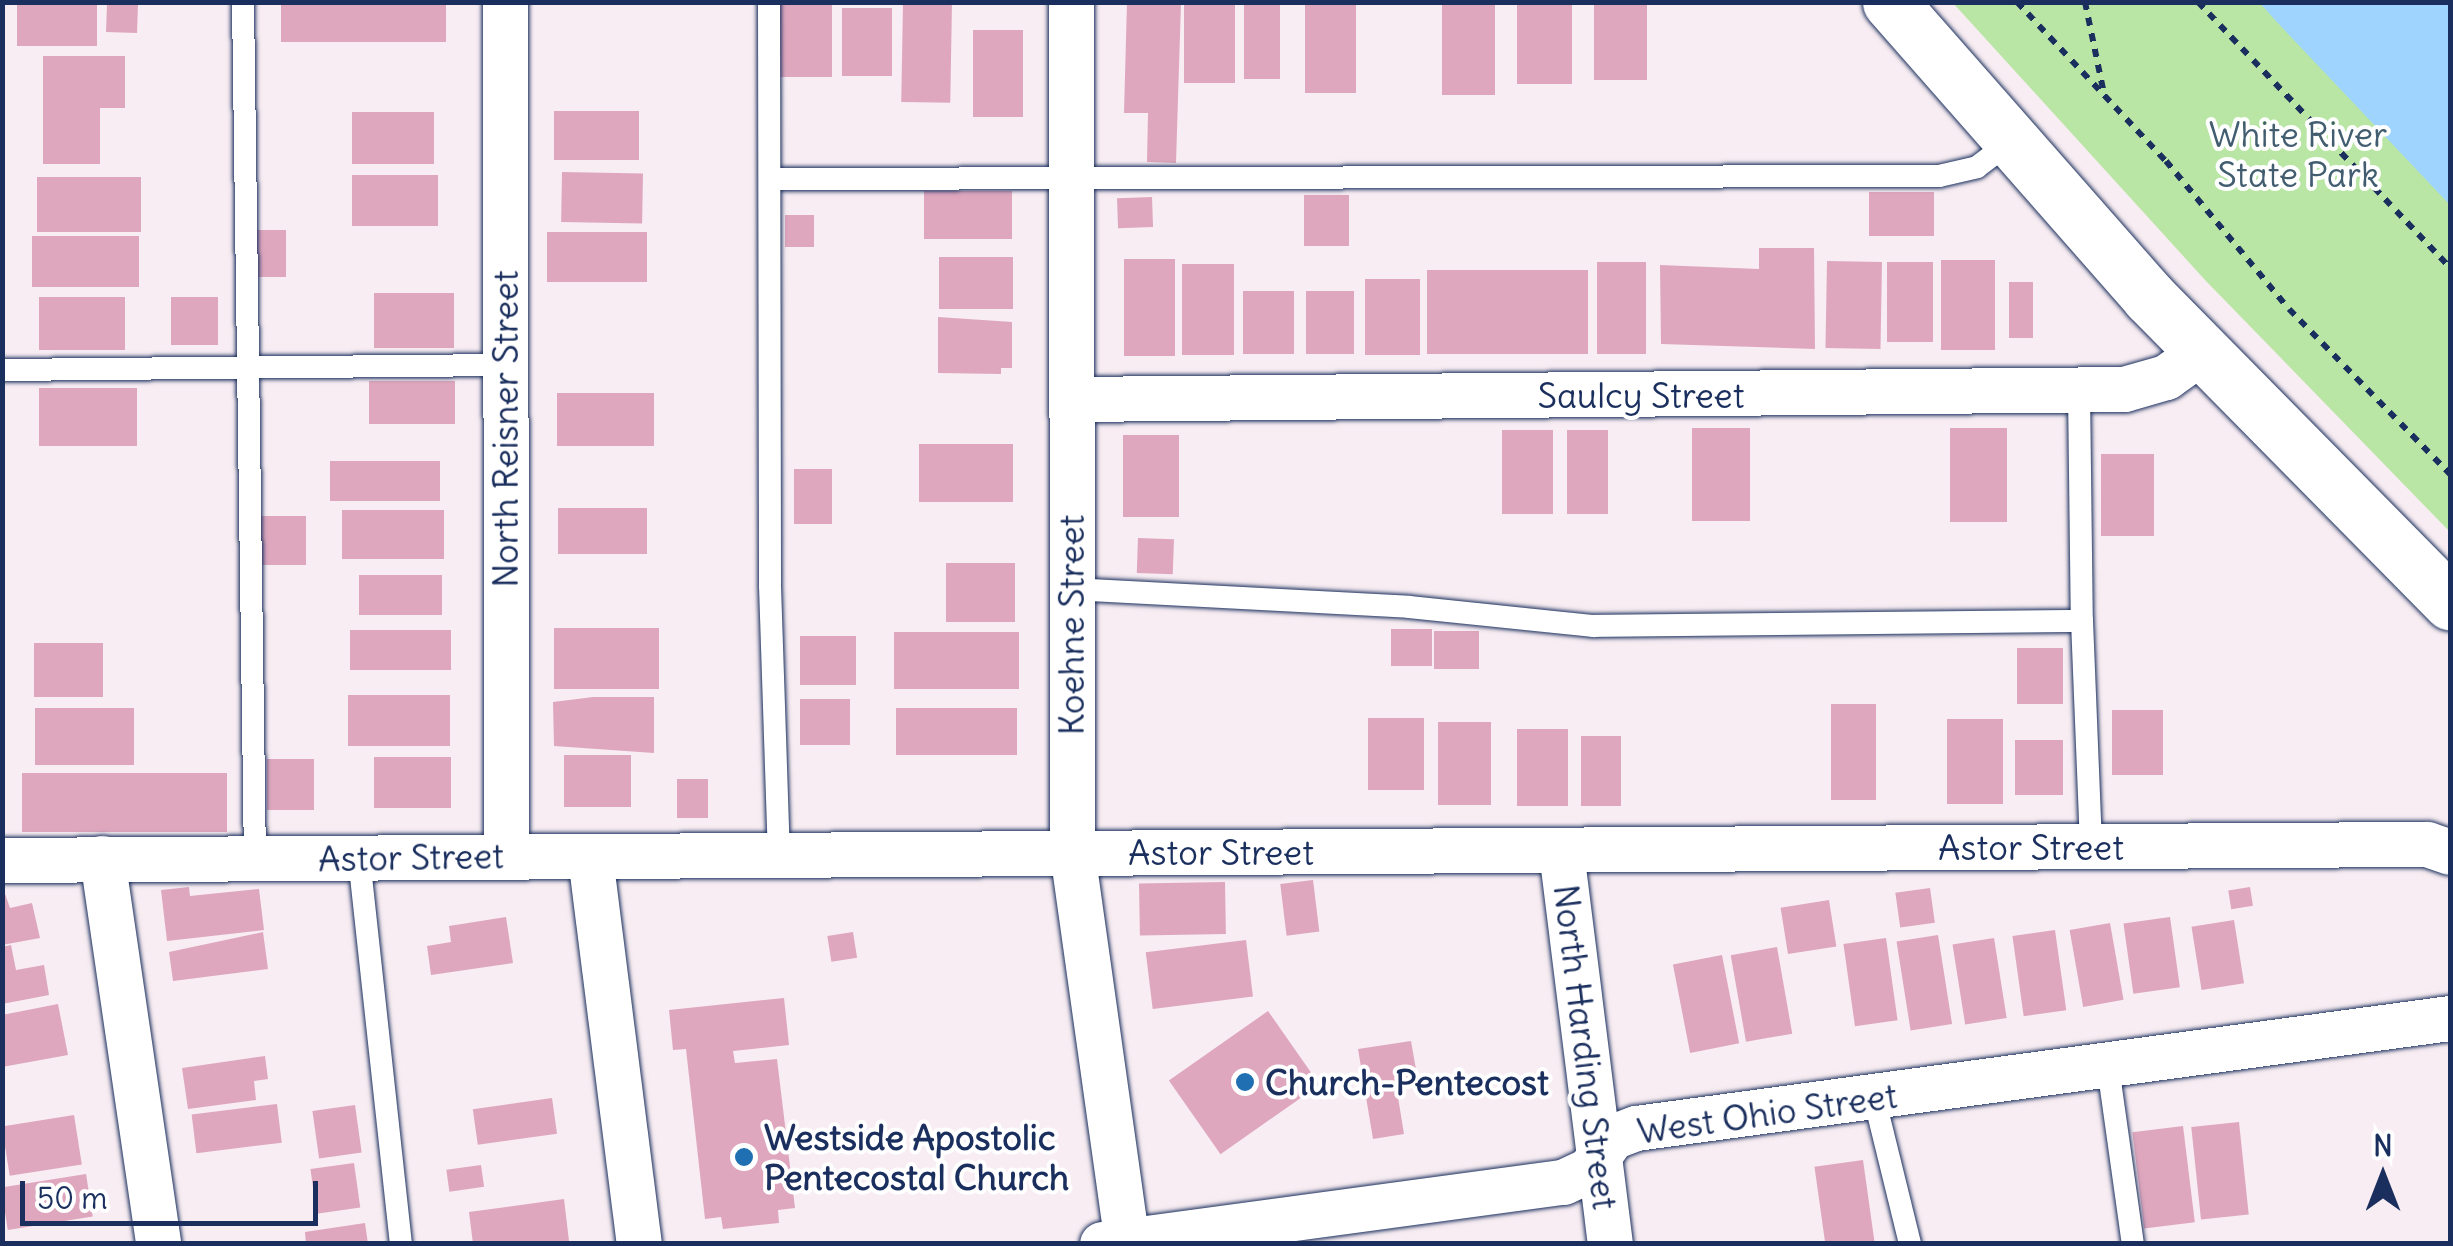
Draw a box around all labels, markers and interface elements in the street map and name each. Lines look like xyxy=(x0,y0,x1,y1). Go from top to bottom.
park label: White River State Park xyxy=(2209,113,2387,195)
street label: North Reisner Street xyxy=(484,270,526,588)
street label: Saulcy Street xyxy=(1538,374,1744,416)
street label: Koehne Street xyxy=(1050,515,1092,735)
street label: Astor Street xyxy=(1938,826,2124,868)
street label: Astor Street xyxy=(1128,831,1314,873)
street label: Astor Street xyxy=(318,834,504,880)
street label: North Harding Street xyxy=(1545,882,1627,1212)
place label: Church-Pentecost xyxy=(1265,1061,1549,1103)
marker: Church-Pentecost xyxy=(1234,1071,1256,1093)
street label: West Ohio Street xyxy=(1634,1074,1900,1152)
place label: Westside Apostolic Pentecostal Church xyxy=(764,1116,1069,1198)
north arrow xyxy=(2333,1126,2433,1226)
text: N xyxy=(2373,1128,2393,1164)
marker: Westside Apostolic Pentecostal Church xyxy=(733,1146,755,1168)
scale bar xyxy=(25,1161,322,1223)
text: 50 m xyxy=(37,1179,107,1217)

